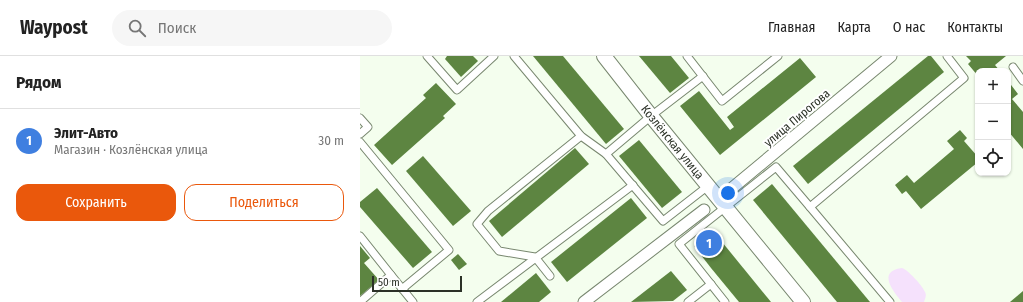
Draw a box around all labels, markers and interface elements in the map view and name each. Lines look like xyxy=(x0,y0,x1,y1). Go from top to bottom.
search box xyxy=(112,10,392,46)
text: Waypost xyxy=(20,16,88,39)
icon: search xyxy=(126,17,148,39)
text: Поиск xyxy=(158,19,196,37)
text: Главная xyxy=(768,19,815,36)
text: Карта xyxy=(837,19,871,36)
text: О нас xyxy=(893,19,925,36)
text: Контакты xyxy=(947,19,1003,36)
map controls xyxy=(975,68,1011,176)
button: + xyxy=(975,68,1011,104)
text: Рядом xyxy=(16,72,61,93)
street label: улица Пирогова xyxy=(761,86,833,150)
street label: Козлёнская улица xyxy=(638,102,707,182)
button: − xyxy=(975,104,1011,140)
text: Элит-Авто xyxy=(54,124,118,142)
text: 1 xyxy=(26,133,32,148)
text: 30 m xyxy=(318,133,344,148)
button: locate xyxy=(975,140,1011,176)
text: Магазин · Козлёнская улица xyxy=(54,142,208,157)
your location xyxy=(718,183,738,203)
button: Сохранить xyxy=(16,184,176,221)
button: Поделиться xyxy=(184,184,344,221)
pin: 1 xyxy=(696,228,722,258)
scale bar xyxy=(372,274,462,293)
text: 50 m xyxy=(378,276,400,289)

